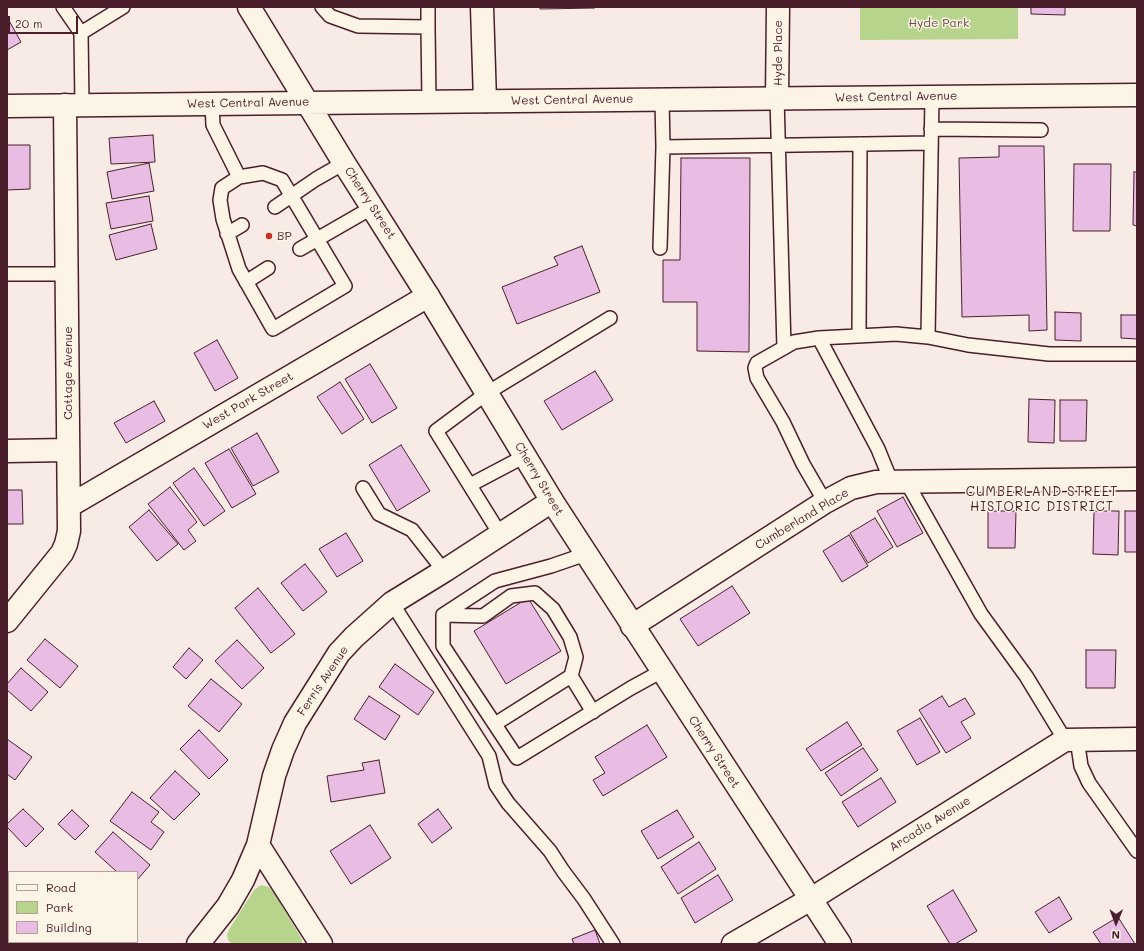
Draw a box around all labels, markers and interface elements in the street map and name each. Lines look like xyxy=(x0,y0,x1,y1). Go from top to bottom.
scale bar xyxy=(10,8,80,34)
text: 20 m xyxy=(15,15,43,31)
park label: Hyde Park xyxy=(909,16,969,30)
street label: Hyde Place xyxy=(771,20,785,86)
street label: West Central Avenue xyxy=(835,89,957,105)
street label: West Central Avenue xyxy=(511,92,633,108)
street label: West Central Avenue xyxy=(187,95,309,111)
street label: Cherry Street xyxy=(341,164,399,242)
place label: BP xyxy=(277,229,292,243)
marker: BP xyxy=(264,231,274,241)
street label: Cottage Avenue xyxy=(61,326,75,420)
street label: West Park Street xyxy=(200,369,296,433)
street label: Cherry Street xyxy=(511,440,567,518)
district label: CUMBERLAND STREET HISTORIC DISTRICT xyxy=(966,484,1118,515)
street label: Cumberland Place xyxy=(753,485,851,553)
street label: Ferris Avenue xyxy=(294,643,352,719)
street label: Cherry Street xyxy=(685,713,743,791)
street label: Arcadia Avenue xyxy=(887,793,973,855)
legend xyxy=(8,871,138,943)
text: Road xyxy=(46,879,76,895)
text: Park xyxy=(46,899,73,915)
north arrow xyxy=(1096,903,1136,943)
text: Building xyxy=(46,919,92,935)
text: N xyxy=(1111,928,1120,943)

